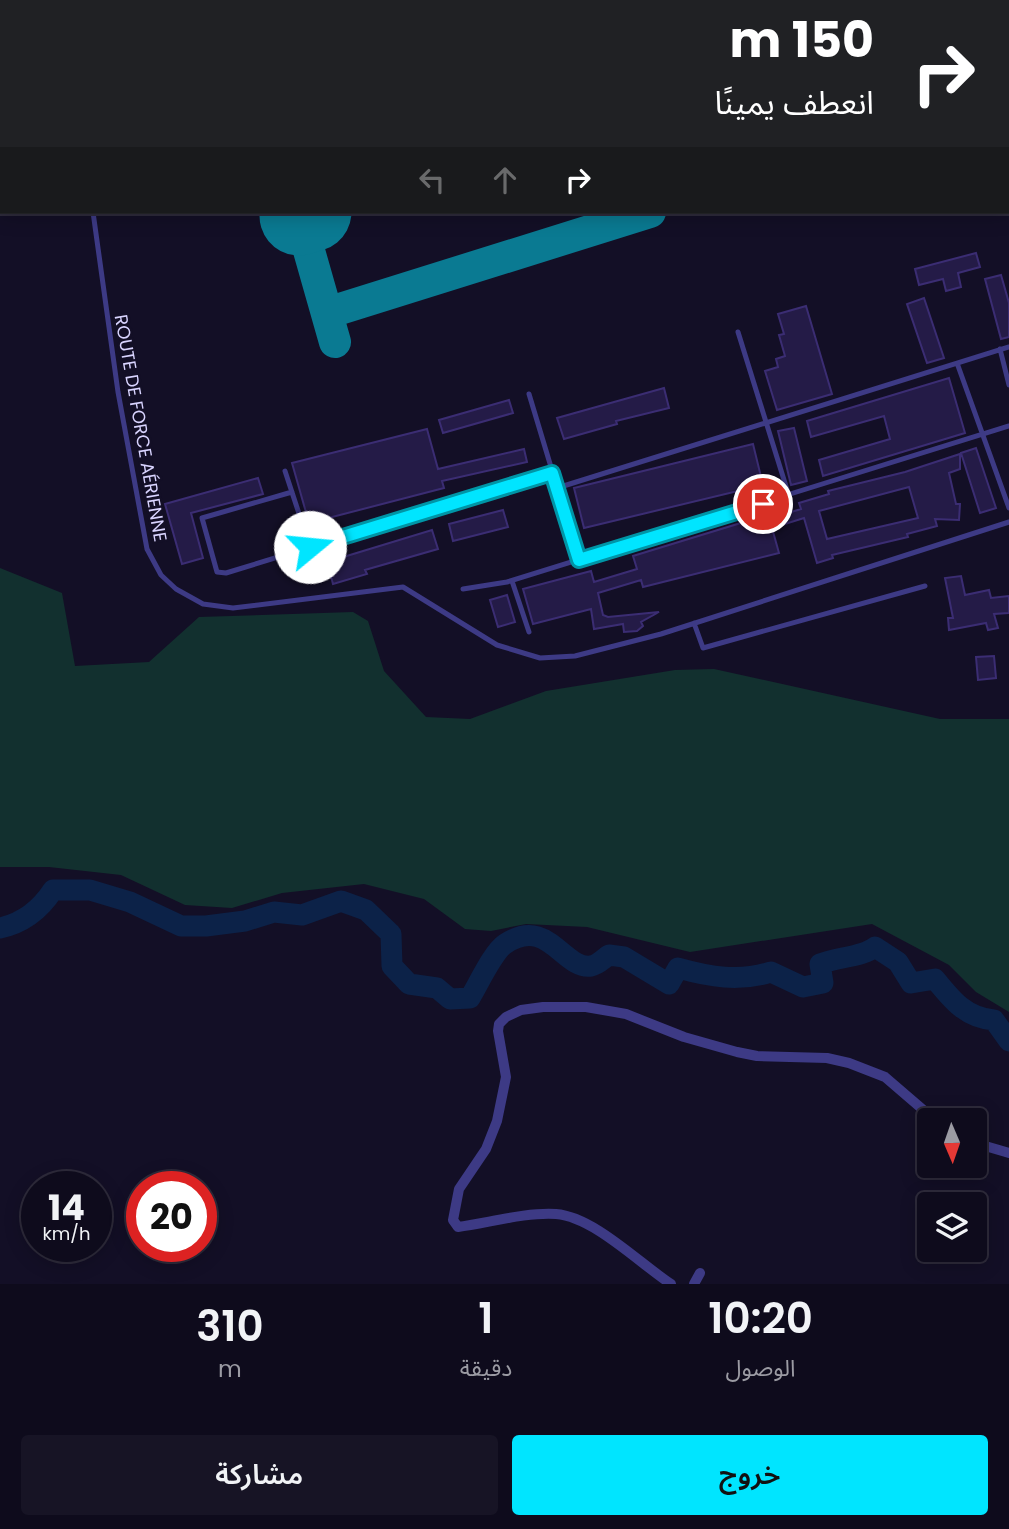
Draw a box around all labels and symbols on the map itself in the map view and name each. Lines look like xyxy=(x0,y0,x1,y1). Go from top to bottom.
street label: ROUTE DE FORCE AÉRIENNE xyxy=(109,312,173,544)
pin xyxy=(733,474,793,534)
position arrow xyxy=(273,510,347,584)
north arrow xyxy=(917,1108,987,1178)
speed limit sign: 20 xyxy=(126,1171,217,1262)

